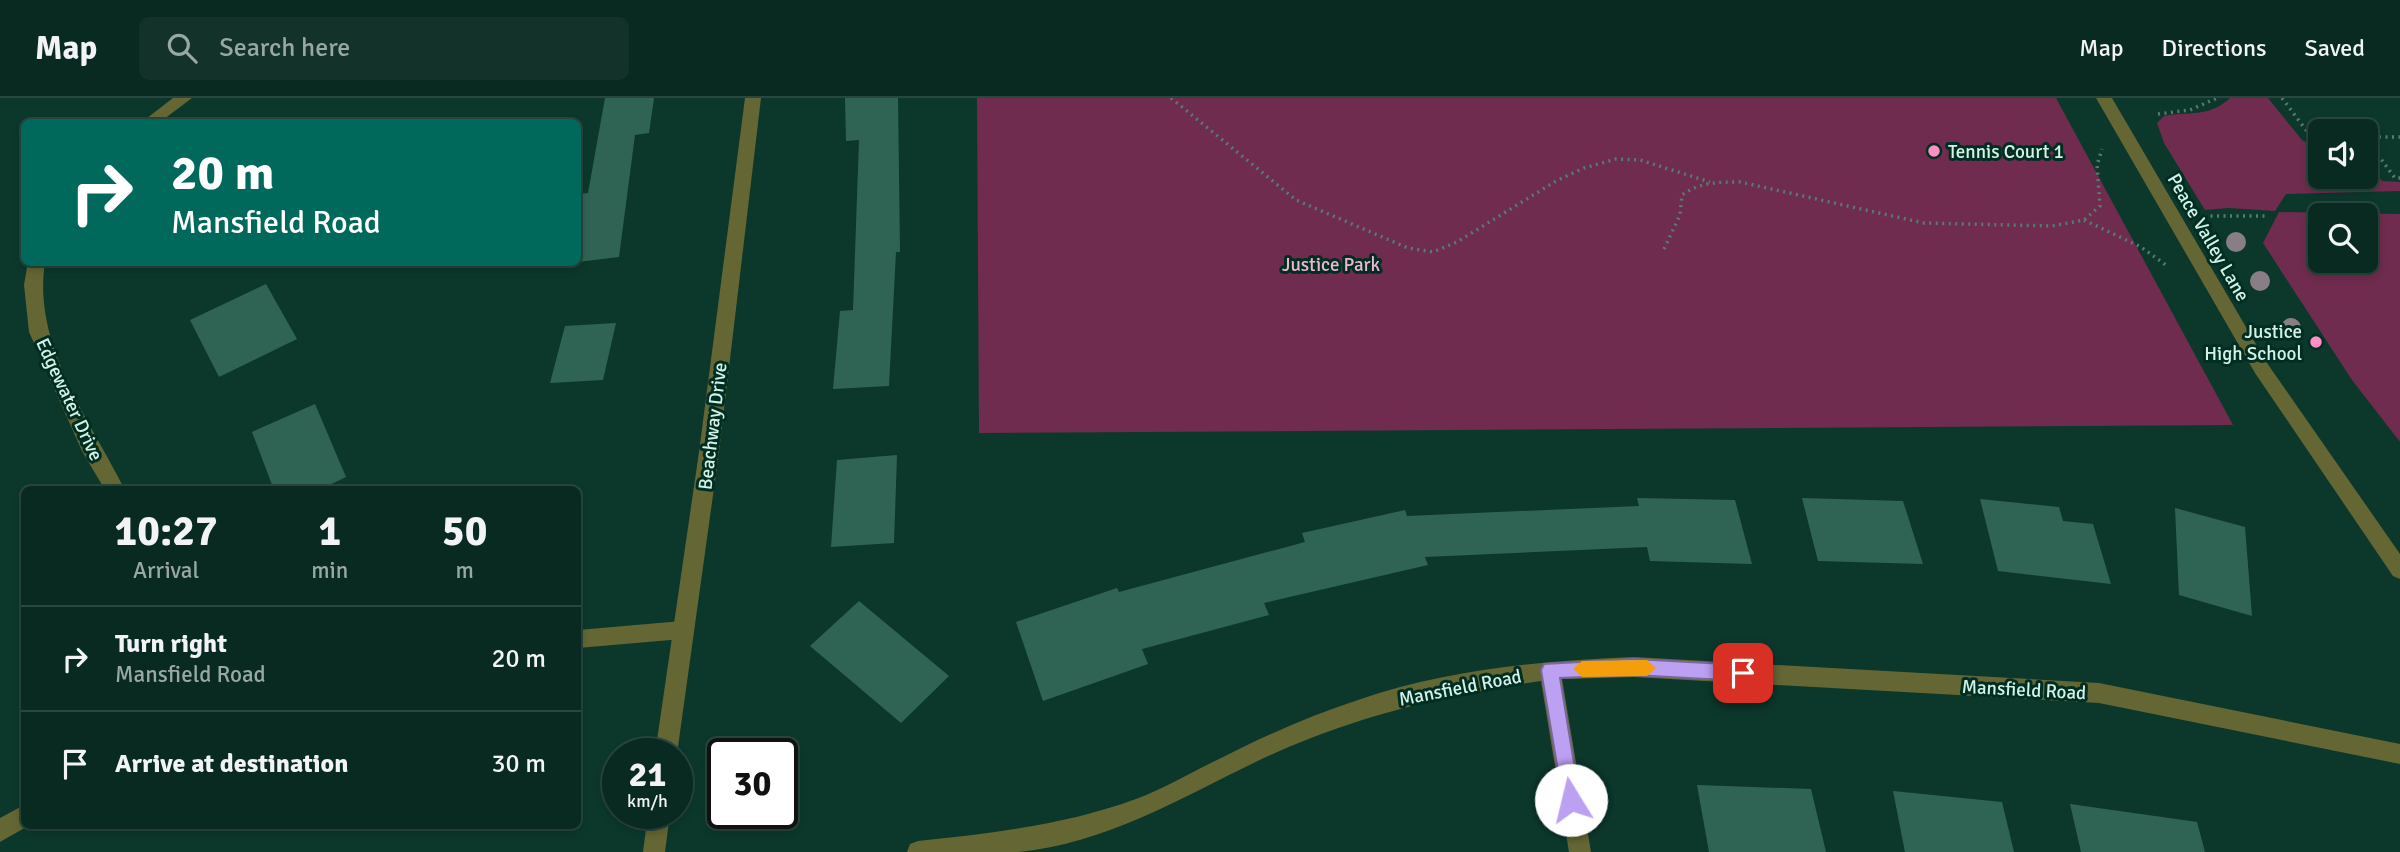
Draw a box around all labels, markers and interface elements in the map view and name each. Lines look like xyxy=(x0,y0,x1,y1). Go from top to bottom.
search box xyxy=(139,17,629,80)
text: Map xyxy=(35,28,97,69)
icon: search xyxy=(163,29,201,67)
text: Search here xyxy=(219,32,350,64)
text: Map xyxy=(2079,33,2124,63)
text: Directions xyxy=(2162,33,2267,63)
text: Saved xyxy=(2305,33,2365,63)
map controls xyxy=(2308,119,2378,273)
button: sound xyxy=(2308,119,2378,189)
place label: Tennis Court 1 xyxy=(1948,140,2064,164)
text: 20 m xyxy=(171,143,274,203)
marker: Tennis Court 1 xyxy=(1926,143,1942,159)
icon: right xyxy=(56,147,147,238)
street label: Peace Valley Lane xyxy=(2162,169,2255,306)
text: Mansfield Road xyxy=(171,203,381,242)
button: search xyxy=(2308,203,2378,273)
park label: Justice Park xyxy=(1282,253,1381,277)
place label: Justice High School xyxy=(2204,320,2302,366)
street label: Edgewater Drive xyxy=(30,334,108,465)
marker: Justice High School xyxy=(2308,334,2324,350)
street label: Beachway Drive xyxy=(693,361,733,491)
text: 10:27 xyxy=(115,506,218,557)
text: 1 xyxy=(319,506,341,557)
text: 50 xyxy=(442,506,487,557)
text: Arrival xyxy=(133,556,199,585)
text: min xyxy=(311,556,348,585)
text: m xyxy=(456,556,474,585)
text: Turn right xyxy=(115,628,227,660)
icon: right xyxy=(56,640,94,678)
text: 20 m xyxy=(491,643,546,675)
pin xyxy=(1713,643,1773,703)
icon: arrive xyxy=(1724,654,1762,692)
text: Mansfield Road xyxy=(115,660,266,689)
street label: Mansfield Road xyxy=(1397,664,1524,712)
street label: Mansfield Road xyxy=(1961,675,2087,705)
speed limit sign: 30 xyxy=(707,738,798,829)
icon: arrive xyxy=(56,745,94,783)
text: Arrive at destination xyxy=(115,748,348,780)
text: 30 m xyxy=(491,748,546,780)
text: 21 xyxy=(629,753,666,796)
position arrow xyxy=(1534,763,1608,837)
text: km/h xyxy=(627,790,668,812)

